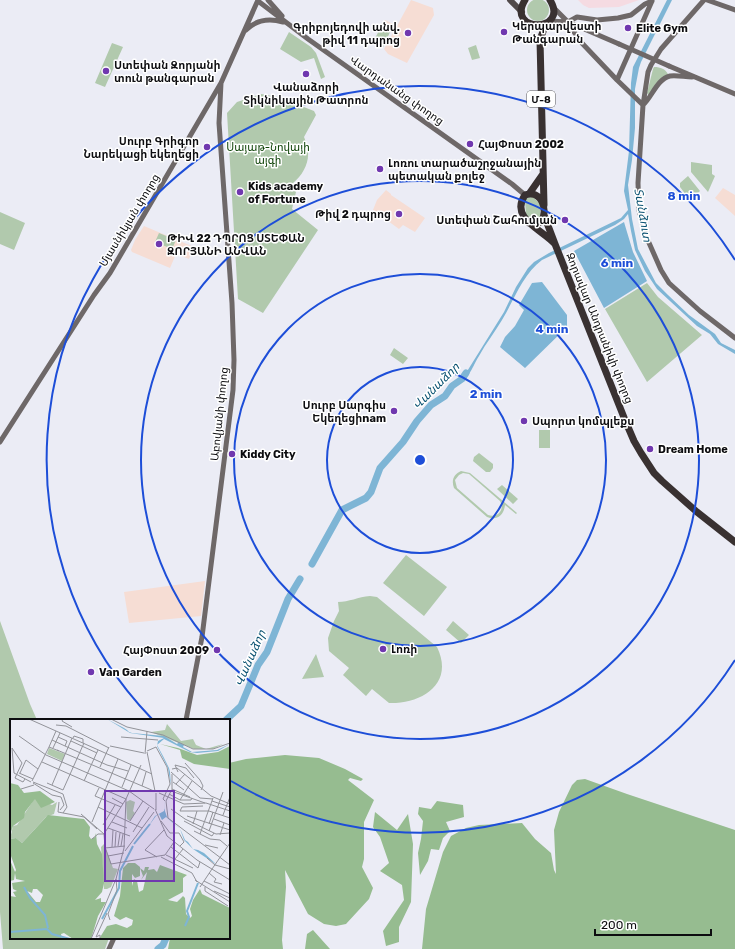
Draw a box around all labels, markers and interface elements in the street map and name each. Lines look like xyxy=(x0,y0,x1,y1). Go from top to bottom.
place label: Կերպարվեստի Թանգարան xyxy=(512,20,602,46)
place label: Գրիբոյեդովի անվ. թիվ 11 դպրոց xyxy=(293,21,400,47)
place label: Elite Gym xyxy=(636,22,688,35)
marker: Elite Gym xyxy=(623,23,633,33)
marker: Կերպարվեստի Թանգարան xyxy=(499,27,509,37)
marker: Գրիբոյեդովի անվ. թիվ 11 դպրոց xyxy=(403,28,413,38)
street label: Վարդանանց փողոց xyxy=(347,53,446,128)
place label: Ստեփան Զորյանի տուն թանգարան xyxy=(114,59,220,85)
marker: Ստեփան Զորյանի տուն թանգարան xyxy=(101,66,111,76)
marker: Վանաձորի Տիկնիկային Թատրոն xyxy=(301,69,311,79)
place label: Վանաձորի Տիկնիկային Թատրոն xyxy=(244,81,368,107)
road number: Մ-8 xyxy=(527,91,555,107)
place label: Սուրբ Գրիգոր Նարեկացի եկեղեցի xyxy=(83,135,199,161)
place label: ՀայՓոստ 2002 xyxy=(478,138,564,151)
marker: ՀայՓոստ 2002 xyxy=(465,139,475,149)
park label: Սայաթ-Նովայի այգի xyxy=(226,141,310,167)
marker: Սուրբ Գրիգոր Նարեկացի եկեղեցի xyxy=(202,142,212,152)
place label: Լոռու տարածաշրջանային պետական քոլեջ xyxy=(388,157,541,183)
marker: Լոռու տարածաշրջանային պետական քոլեջ xyxy=(375,164,385,174)
street label: Մյասնիկյան փողոց xyxy=(97,172,162,269)
place label: Kids academy of Fortune xyxy=(248,180,324,206)
marker: Kids academy of Fortune xyxy=(235,187,245,197)
water label: Տանձուտ xyxy=(631,187,655,244)
text: 8 min xyxy=(668,189,701,203)
place label: Թիվ 2 դպրոց xyxy=(315,208,391,221)
marker: Թիվ 2 դպրոց xyxy=(394,209,404,219)
place label: Ստեփան Շահումյան xyxy=(436,214,557,227)
marker: Ստեփան Շահումյան xyxy=(560,215,570,225)
place label: ԹԻՎ 22 ԴՊՐՈՑ ՍՏԵՓԱՆ ԶՈՐՅԱՆԻ ԱՆՎԱՆ xyxy=(167,232,305,258)
marker: ԹԻՎ 22 ԴՊՐՈՑ ՍՏԵՓԱՆ ԶՈՐՅԱՆԻ ԱՆՎԱՆ xyxy=(154,239,164,249)
street label: Զորավար Անդրանիկի փողոց xyxy=(563,251,636,405)
text: 6 min xyxy=(601,256,634,270)
text: 4 min xyxy=(536,322,569,336)
water label: Վանաձոր xyxy=(410,359,463,412)
street label: Աբովյանի փողոց xyxy=(208,366,231,462)
text: 2 min xyxy=(470,387,503,401)
place label: Սուրբ Սարգիս Եկեղեցիnam xyxy=(303,399,386,425)
marker: Սուրբ Սարգիս Եկեղեցիnam xyxy=(389,406,399,416)
place label: Սպորտ կոմպլեքս xyxy=(532,415,634,428)
marker: Սպորտ կոմպլեքս xyxy=(519,416,529,426)
place label: Dream Home xyxy=(658,443,728,456)
marker: Dream Home xyxy=(645,444,655,454)
place label: Kiddy City xyxy=(240,448,296,461)
marker: Kiddy City xyxy=(227,449,237,459)
centre of rings xyxy=(413,453,427,467)
water label: Վանաձոր xyxy=(231,627,269,688)
place label: Լոռի xyxy=(391,643,417,656)
place label: ՀայՓոստ 2009 xyxy=(123,644,209,657)
marker: Լոռի xyxy=(378,644,388,654)
marker: ՀայՓոստ 2009 xyxy=(212,645,222,655)
place label: Van Garden xyxy=(99,666,162,679)
marker: Van Garden xyxy=(86,667,96,677)
inset map xyxy=(10,719,230,939)
scale bar xyxy=(595,911,711,937)
text: 200 m xyxy=(601,918,637,932)

